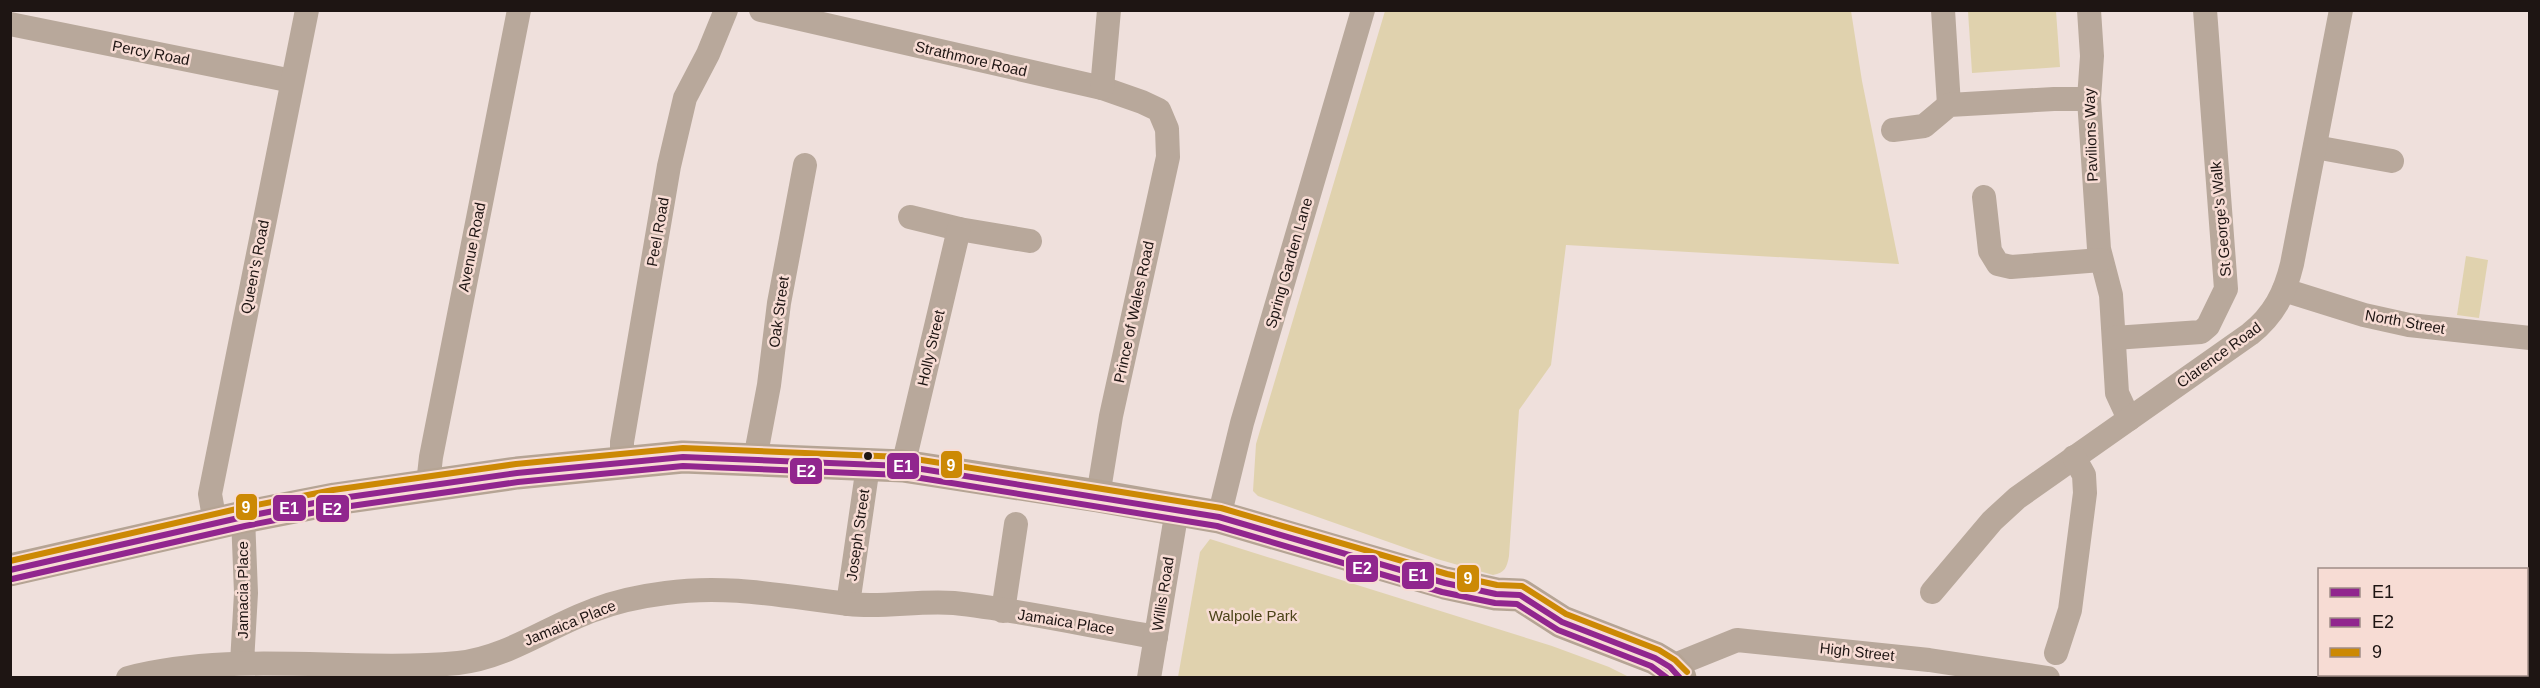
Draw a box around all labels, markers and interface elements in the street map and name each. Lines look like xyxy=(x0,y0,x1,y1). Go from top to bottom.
street label: Percy Road xyxy=(111,37,191,68)
street label: Strathmore Road xyxy=(914,37,1029,80)
street label: Pavilions Way xyxy=(2080,87,2101,182)
street label: St George's Walk xyxy=(2207,160,2234,277)
street label: Peel Road xyxy=(643,196,672,268)
street label: Spring Garden Lane xyxy=(1262,196,1315,330)
street label: Avenue Road xyxy=(455,201,489,293)
street label: Queen's Road xyxy=(237,218,272,315)
street label: Prince of Wales Road xyxy=(1110,239,1157,384)
street label: Oak Street xyxy=(765,274,792,349)
street label: North Street xyxy=(2364,306,2447,337)
street label: Holly Street xyxy=(914,307,948,388)
street label: Clarence Road xyxy=(2173,318,2264,391)
unlabelled marker xyxy=(862,450,874,462)
line badge: 9 xyxy=(940,450,963,479)
line badge: E1 xyxy=(886,452,920,480)
line badge: E2 xyxy=(789,457,823,485)
text: 9 xyxy=(947,457,956,474)
text: E1 xyxy=(893,458,913,475)
text: E2 xyxy=(796,463,816,480)
street label: Joseph Street xyxy=(843,487,872,582)
line badge: 9 xyxy=(235,493,258,521)
line badge: E1 xyxy=(272,494,307,522)
line badge: E2 xyxy=(315,494,350,523)
text: 9 xyxy=(242,499,251,516)
text: E1 xyxy=(279,500,299,517)
text: E2 xyxy=(322,501,342,518)
street label: Jamacia Place xyxy=(234,541,251,639)
line badge: E2 xyxy=(1345,554,1379,583)
street label: Willis Road xyxy=(1148,556,1177,632)
text: E2 xyxy=(1352,560,1372,577)
line badge: E1 xyxy=(1401,561,1435,590)
line badge: 9 xyxy=(1456,564,1480,593)
text: E1 xyxy=(1408,567,1428,584)
legend xyxy=(2318,568,2528,676)
text: 9 xyxy=(1464,570,1473,587)
text: E1 xyxy=(2372,582,2394,602)
street label: Jamaica Place xyxy=(521,596,618,649)
street label: Jamaica Place xyxy=(1017,605,1116,638)
park label: Walpole Park xyxy=(1209,607,1298,624)
text: E2 xyxy=(2372,612,2394,632)
street label: High Street xyxy=(1819,639,1896,664)
text: 9 xyxy=(2372,642,2382,662)

